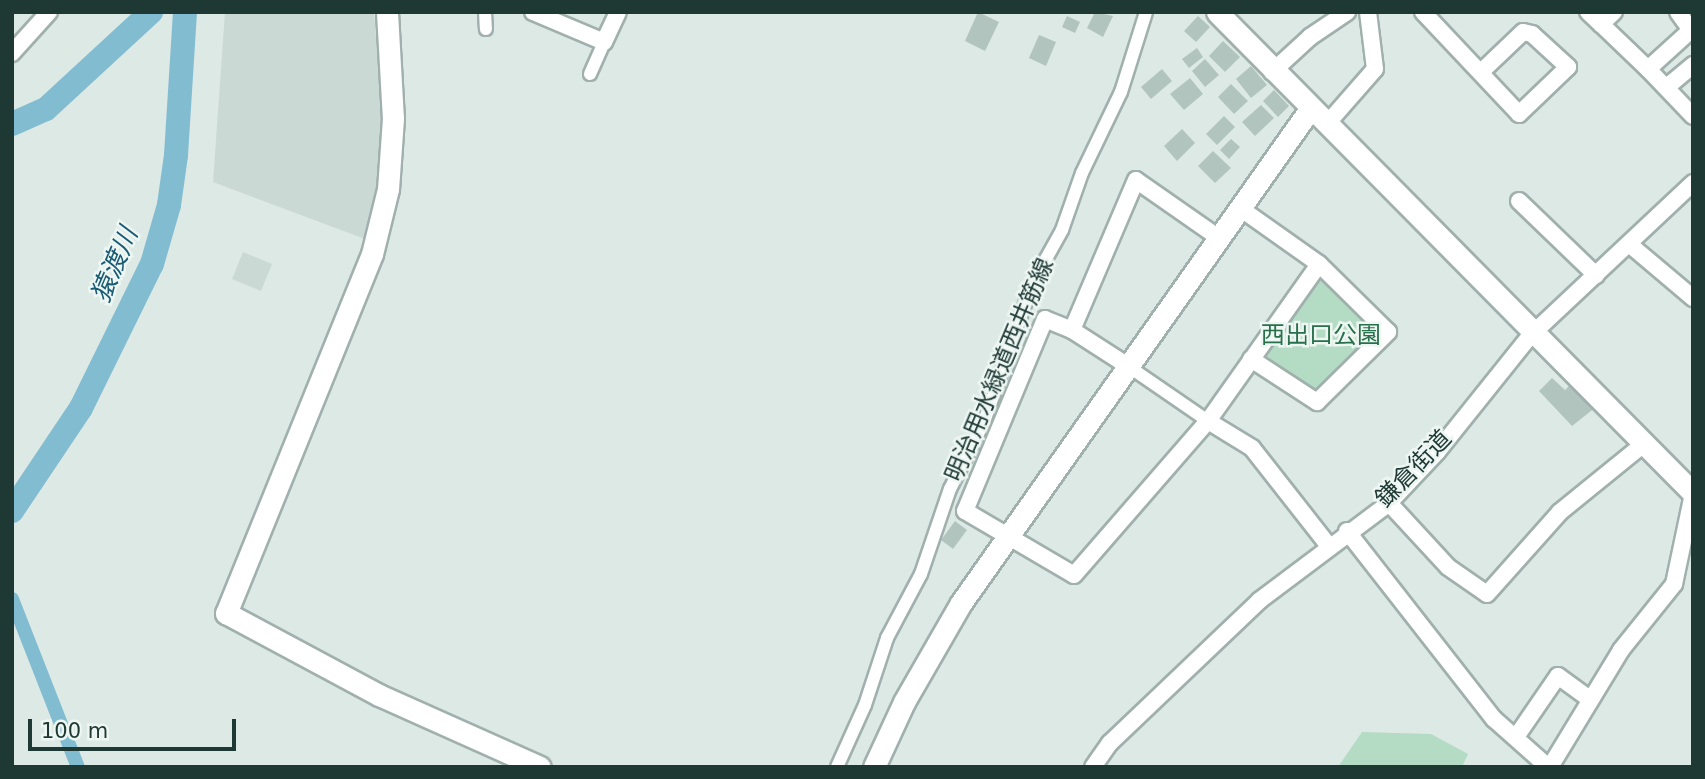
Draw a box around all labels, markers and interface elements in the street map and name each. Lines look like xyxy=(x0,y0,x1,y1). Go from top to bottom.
water label: 猿渡川 xyxy=(85,223,145,307)
street label: 明治用水緑道西井筋線 xyxy=(940,254,1060,486)
park label: 西出口公園 xyxy=(1261,322,1381,350)
street label: 鎌倉街道 xyxy=(1370,424,1458,514)
scale bar xyxy=(32,706,240,750)
text: 100 m xyxy=(41,719,108,743)

